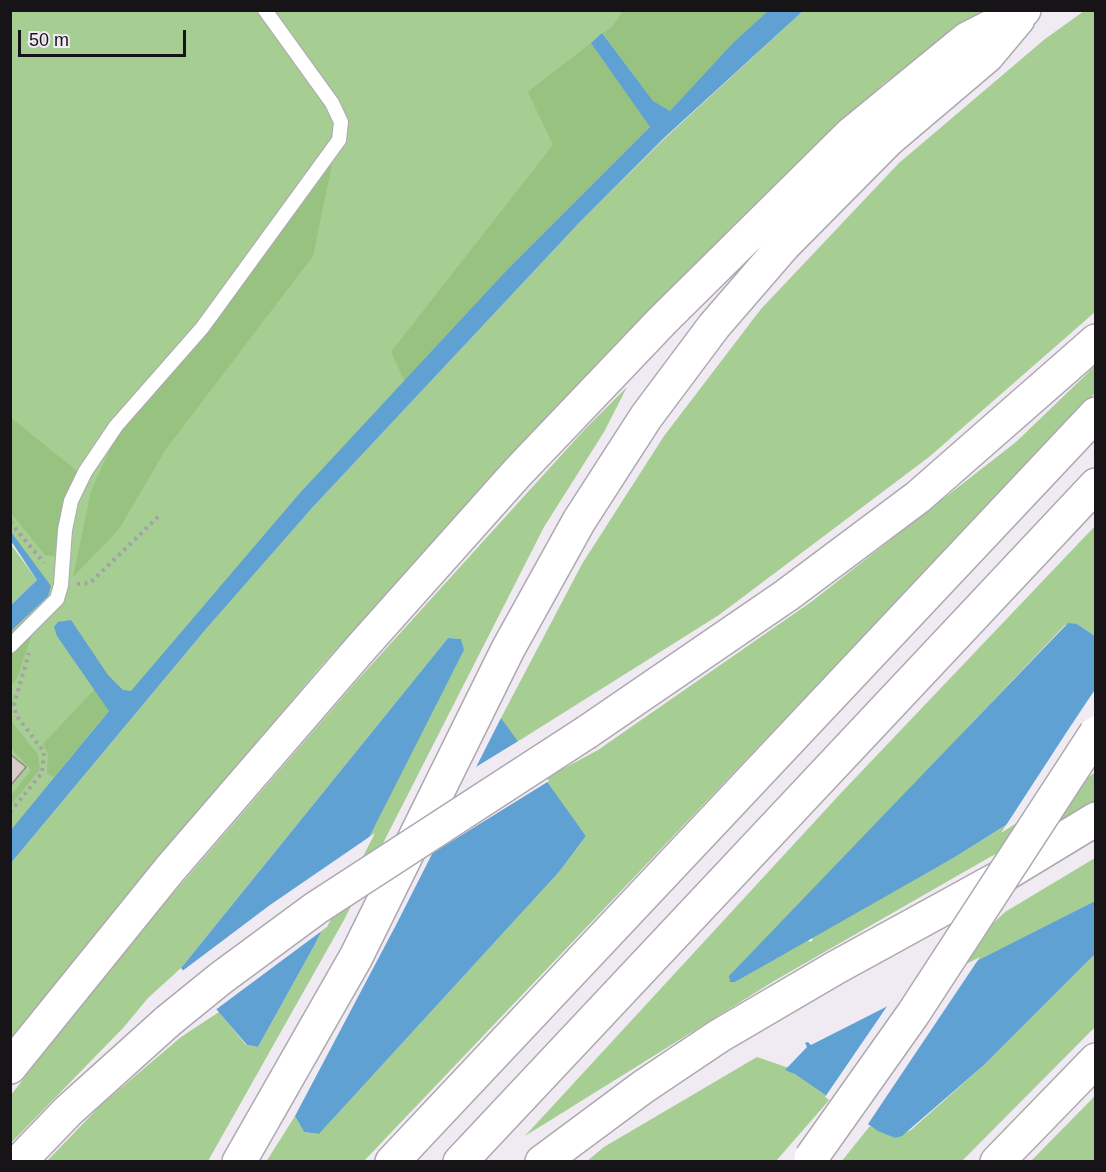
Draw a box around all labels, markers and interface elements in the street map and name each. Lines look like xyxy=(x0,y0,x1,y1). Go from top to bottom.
scale bar xyxy=(21,18,189,56)
text: 50 m xyxy=(29,30,69,50)

